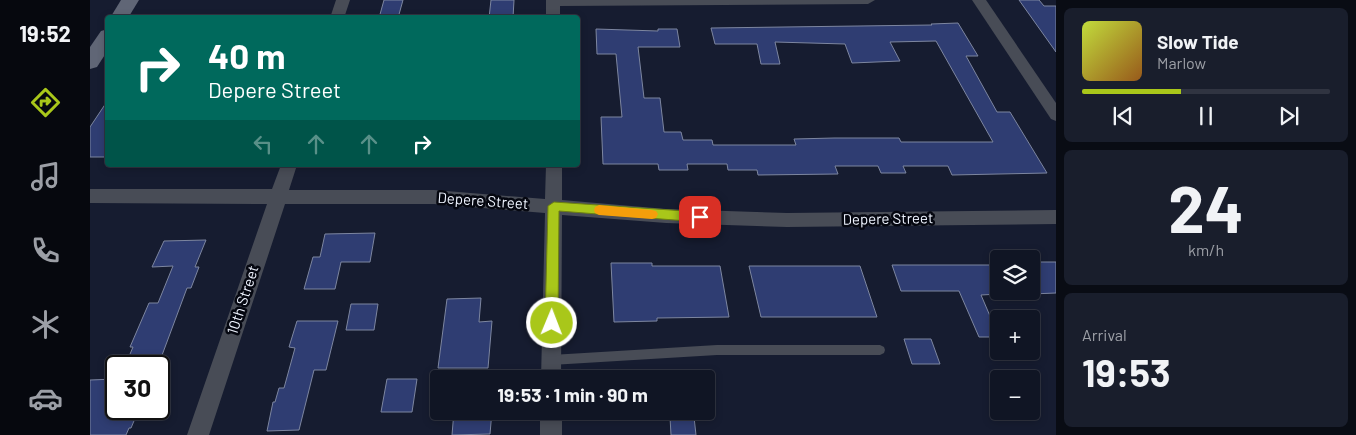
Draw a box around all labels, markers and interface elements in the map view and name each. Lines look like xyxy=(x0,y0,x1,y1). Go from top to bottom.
text: 19:52 xyxy=(19,20,71,46)
text: Slow Tide xyxy=(1157,30,1239,53)
text: 40 m xyxy=(208,34,285,76)
icon: right xyxy=(125,35,190,100)
text: Marlow xyxy=(1157,53,1206,72)
text: Depere Street xyxy=(208,76,341,102)
icon: directions xyxy=(28,85,63,120)
icon: previous xyxy=(1109,102,1137,130)
icon: pause xyxy=(1192,102,1220,130)
icon: next xyxy=(1275,102,1303,130)
icon: left xyxy=(249,130,277,158)
icon: ahead xyxy=(302,130,330,158)
icon: ahead xyxy=(355,130,383,158)
icon: right xyxy=(408,130,436,158)
icon: music xyxy=(28,159,63,194)
text: 24 xyxy=(1168,168,1244,246)
street label: Depere Street xyxy=(437,188,529,212)
pin xyxy=(679,196,721,238)
icon: arrive xyxy=(686,203,714,231)
street label: Depere Street xyxy=(842,208,934,228)
icon: phone xyxy=(28,233,63,268)
text: km/h xyxy=(1188,240,1224,259)
map controls xyxy=(990,250,1040,420)
button: layers xyxy=(990,250,1040,300)
street label: 10th Street xyxy=(222,263,262,336)
position arrow xyxy=(525,296,577,348)
icon: climate xyxy=(28,307,63,342)
button: + xyxy=(990,310,1040,360)
text: Arrival xyxy=(1082,325,1127,344)
text: 19:53 xyxy=(1082,349,1170,395)
speed limit sign: 30 xyxy=(105,355,170,420)
button: − xyxy=(990,370,1040,420)
icon: car xyxy=(28,381,63,416)
text: 19:53 · 1 min · 90 m xyxy=(497,383,648,406)

